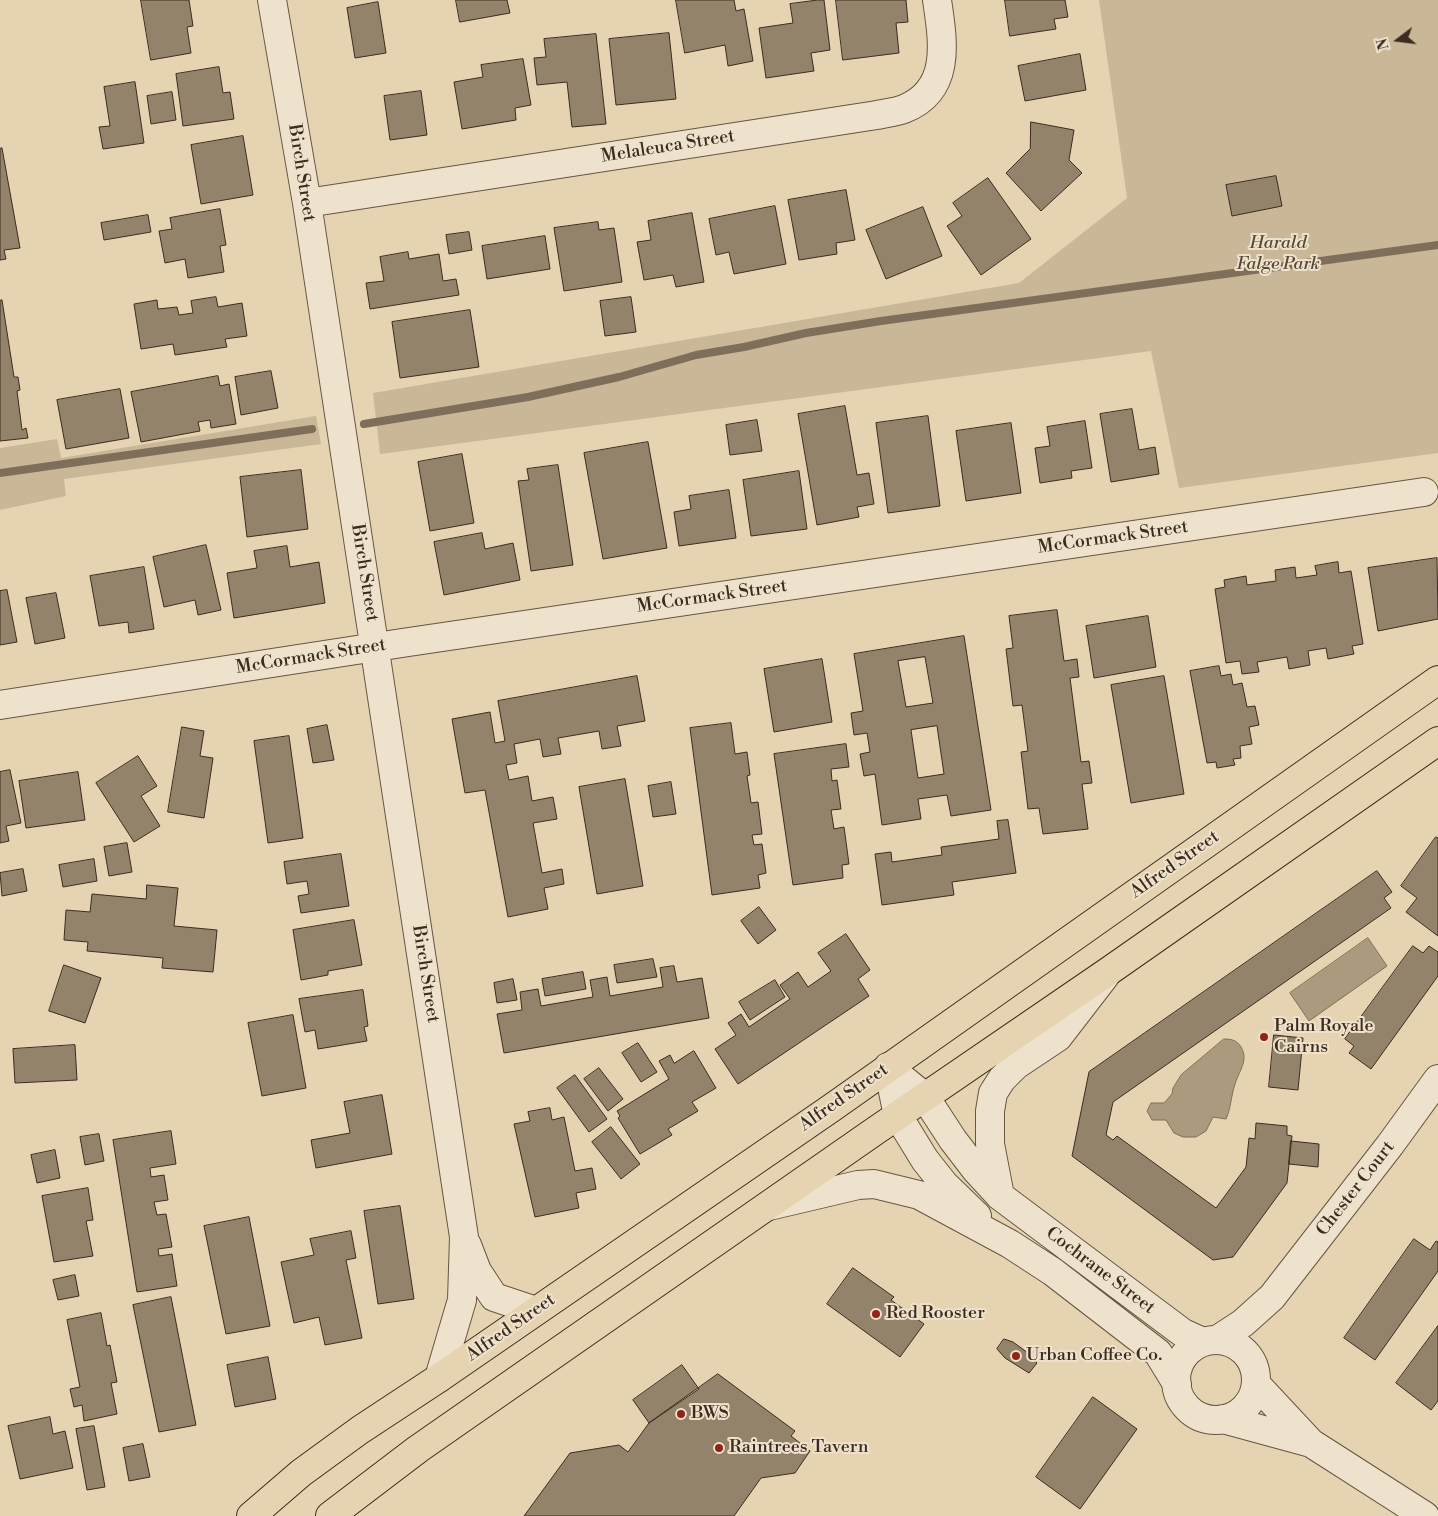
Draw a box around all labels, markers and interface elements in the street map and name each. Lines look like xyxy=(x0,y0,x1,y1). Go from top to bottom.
north arrow xyxy=(1373,15,1423,65)
text: N xyxy=(1373,36,1394,52)
street label: Birch Street xyxy=(283,123,319,223)
street label: Melaleuca Street xyxy=(600,126,736,168)
park label: Harald Falge Park xyxy=(1236,233,1320,276)
street label: McCormack Street xyxy=(1036,517,1190,559)
street label: Birch Street xyxy=(346,523,382,623)
street label: McCormack Street xyxy=(635,576,789,618)
street label: McCormack Street xyxy=(234,634,388,680)
street label: Alfred Street xyxy=(1126,826,1224,904)
street label: Birch Street xyxy=(407,924,443,1024)
place label: Palm Royale Cairns xyxy=(1274,1016,1374,1058)
marker: Palm Royale Cairns xyxy=(1258,1031,1270,1043)
street label: Alfred Street xyxy=(795,1059,893,1137)
street label: Chester Court xyxy=(1312,1137,1400,1241)
street label: Cochrane Street xyxy=(1041,1223,1159,1319)
street label: Alfred Street xyxy=(462,1289,560,1367)
place label: Red Rooster xyxy=(886,1303,985,1325)
marker: Red Rooster xyxy=(870,1308,882,1320)
place label: Urban Coffee Co. xyxy=(1026,1345,1162,1367)
marker: Urban Coffee Co. xyxy=(1010,1350,1022,1362)
place label: BWS xyxy=(691,1403,729,1425)
marker: BWS xyxy=(675,1408,687,1420)
place label: Raintrees Tavern xyxy=(729,1437,869,1459)
marker: Raintrees Tavern xyxy=(713,1442,725,1454)

